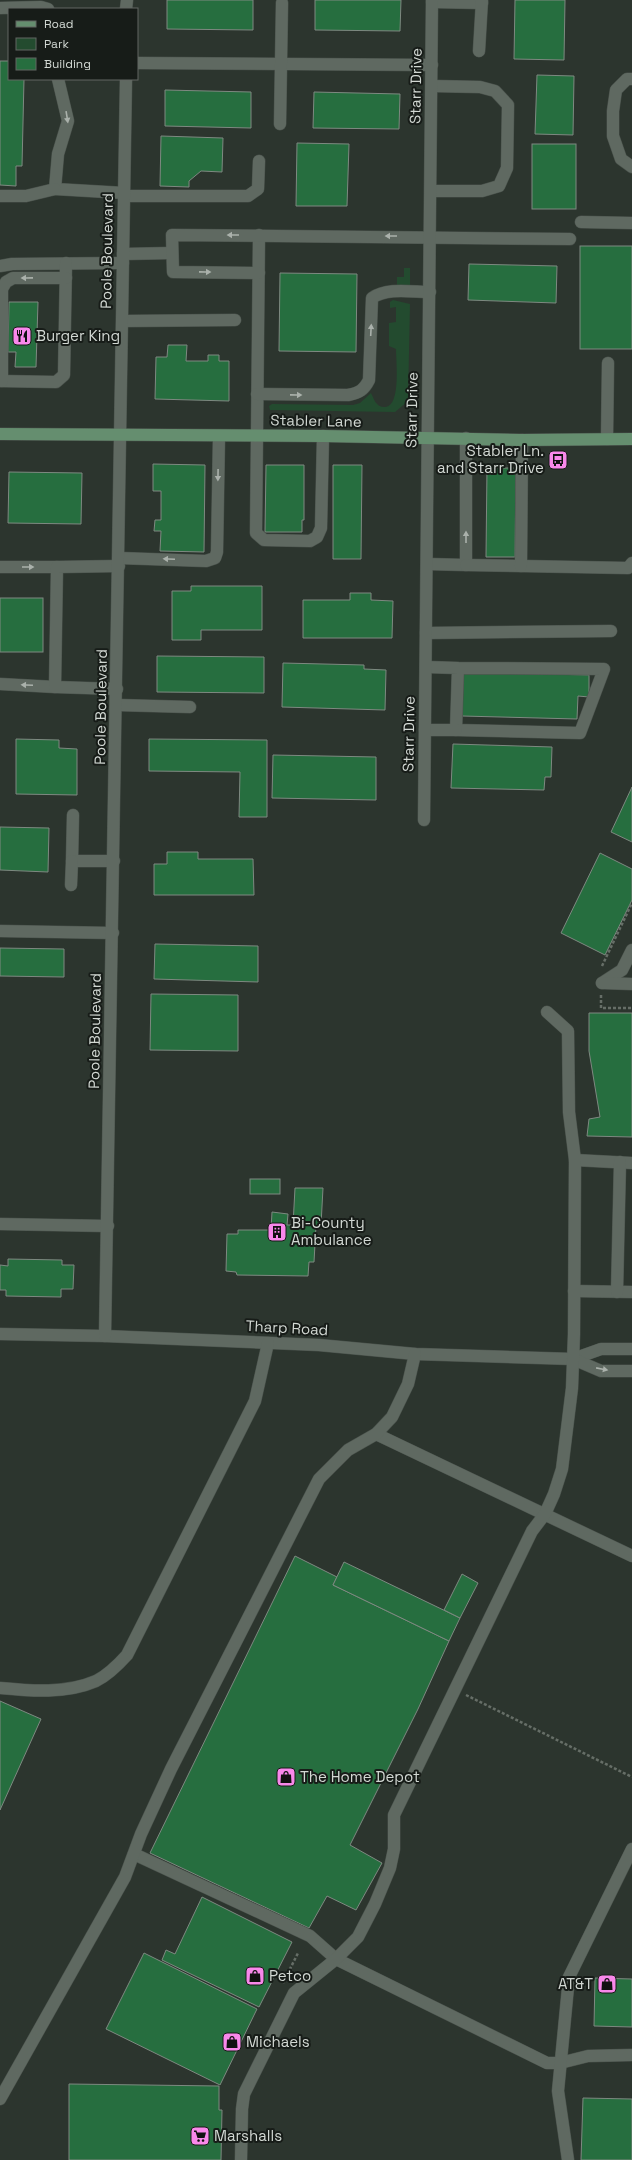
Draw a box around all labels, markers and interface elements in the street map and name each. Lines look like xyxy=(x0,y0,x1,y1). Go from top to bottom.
legend xyxy=(8,8,138,80)
text: Road xyxy=(44,16,73,32)
text: Park xyxy=(44,36,69,52)
street label: Starr Drive xyxy=(405,48,426,124)
text: Building xyxy=(44,56,91,72)
one-way arrow xyxy=(64,111,70,123)
street label: Poole Boulevard xyxy=(96,193,117,309)
one-way arrow xyxy=(226,232,239,238)
one-way arrow xyxy=(384,233,397,239)
one-way arrow xyxy=(199,269,211,276)
one-way arrow xyxy=(20,275,33,281)
one-way arrow xyxy=(368,323,374,336)
restaurant icon: Burger King xyxy=(11,325,33,347)
place label: Burger King xyxy=(36,326,120,345)
street label: Starr Drive xyxy=(401,372,422,448)
one-way arrow xyxy=(290,391,302,398)
street label: Stabler Lane xyxy=(270,410,362,431)
place label: Stabler Ln. and Starr Drive xyxy=(437,441,544,477)
bus stop icon: Stabler Ln. and Starr Drive xyxy=(547,449,569,471)
one-way arrow xyxy=(215,469,221,482)
one-way arrow xyxy=(463,530,469,543)
one-way arrow xyxy=(163,556,175,563)
one-way arrow xyxy=(22,564,35,570)
street label: Poole Boulevard xyxy=(90,649,111,765)
one-way arrow xyxy=(21,682,33,689)
street label: Starr Drive xyxy=(398,696,419,772)
street label: Poole Boulevard xyxy=(84,973,105,1089)
place label: Bi-County Ambulance xyxy=(291,1213,372,1249)
building icon: Bi-County Ambulance xyxy=(266,1221,288,1243)
street label: Tharp Road xyxy=(245,1316,329,1339)
one-way arrow xyxy=(595,1367,608,1373)
shop icon: The Home Depot xyxy=(275,1766,297,1788)
place label: The Home Depot xyxy=(300,1767,420,1786)
shop icon: Petco xyxy=(244,1965,266,1987)
place label: Petco xyxy=(269,1966,311,1985)
shop icon: AT&T xyxy=(596,1973,618,1995)
place label: AT&T xyxy=(558,1974,593,1993)
shop icon: Michaels xyxy=(221,2031,243,2053)
place label: Michaels xyxy=(246,2032,310,2051)
supermarket icon: Marshalls xyxy=(189,2125,211,2147)
place label: Marshalls xyxy=(214,2126,282,2145)

